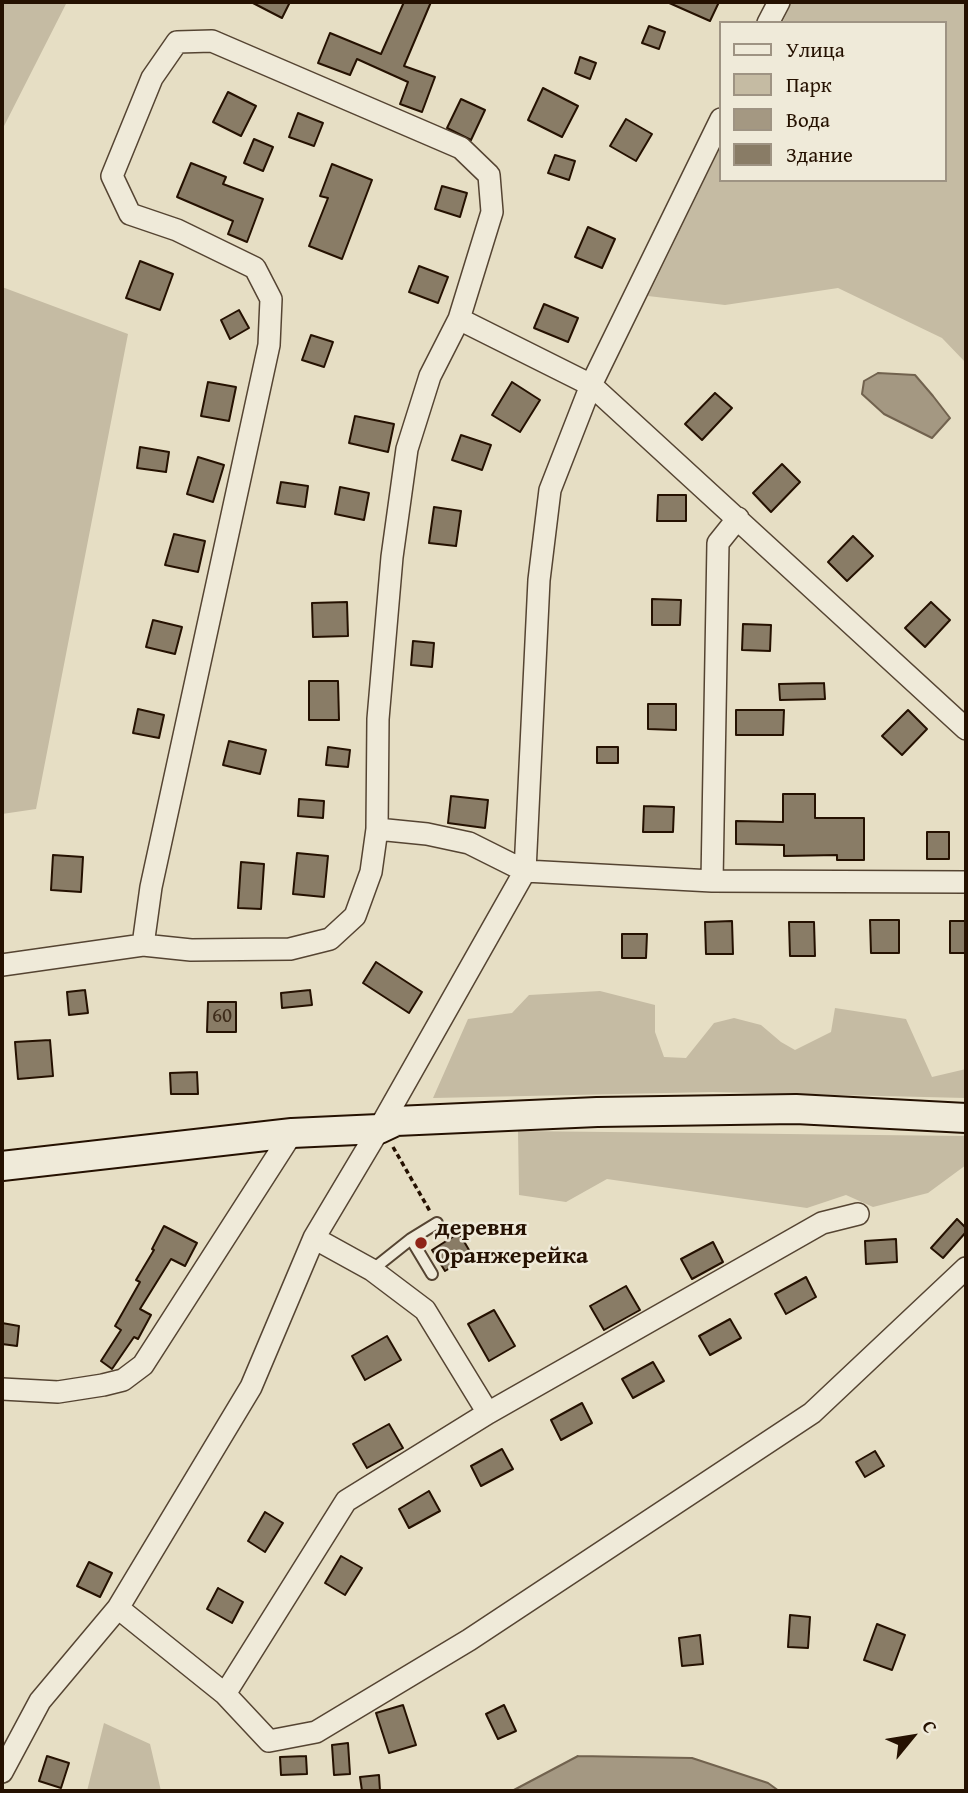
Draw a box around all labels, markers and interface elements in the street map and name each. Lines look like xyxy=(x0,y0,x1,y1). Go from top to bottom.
legend xyxy=(720,21,947,182)
text: Улица xyxy=(786,34,845,65)
text: Парк xyxy=(786,69,832,100)
text: Вода xyxy=(786,104,830,135)
text: Здание xyxy=(786,139,853,170)
house number: 60 xyxy=(212,1004,232,1030)
place label: деревня Оранжерейка xyxy=(435,1215,588,1271)
marker: деревня Оранжерейка xyxy=(413,1235,429,1251)
north arrow xyxy=(877,1702,947,1772)
text: С xyxy=(915,1715,945,1738)

